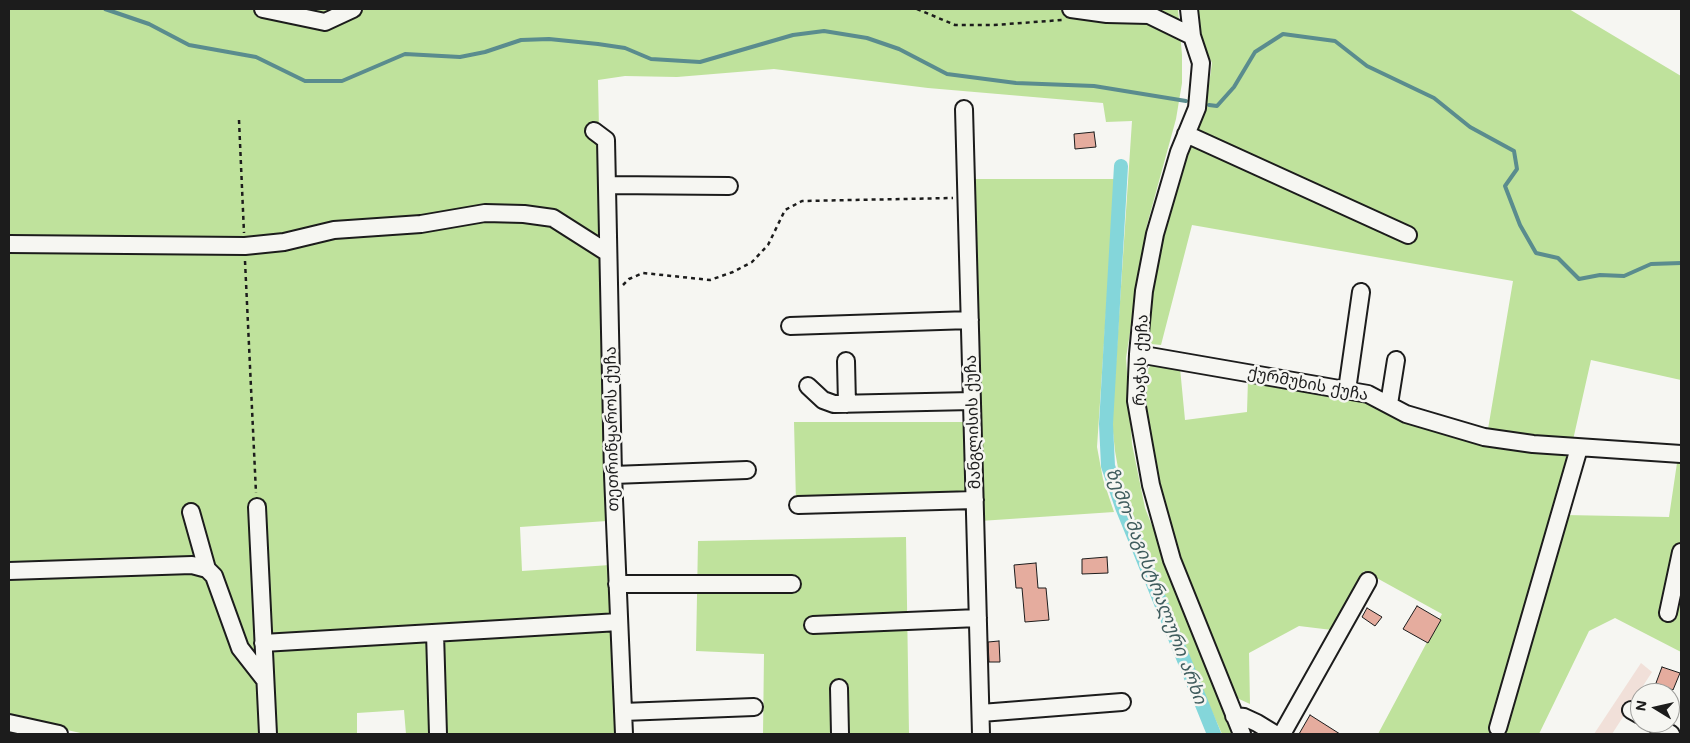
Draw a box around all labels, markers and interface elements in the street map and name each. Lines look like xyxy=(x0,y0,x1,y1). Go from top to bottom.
street label: რაჭას ქუჩა xyxy=(1130,314,1152,406)
street label: თეთრიწყაროს ქუჩა xyxy=(601,346,623,512)
street label: მანგლისის ქუჩა xyxy=(961,354,985,490)
street label: ქურმუხის ქუჩა xyxy=(1246,363,1370,405)
water label: ზემო-მაგისტრალური არხი xyxy=(1101,465,1211,707)
north arrow xyxy=(1630,683,1680,733)
text: N xyxy=(1630,699,1651,712)

